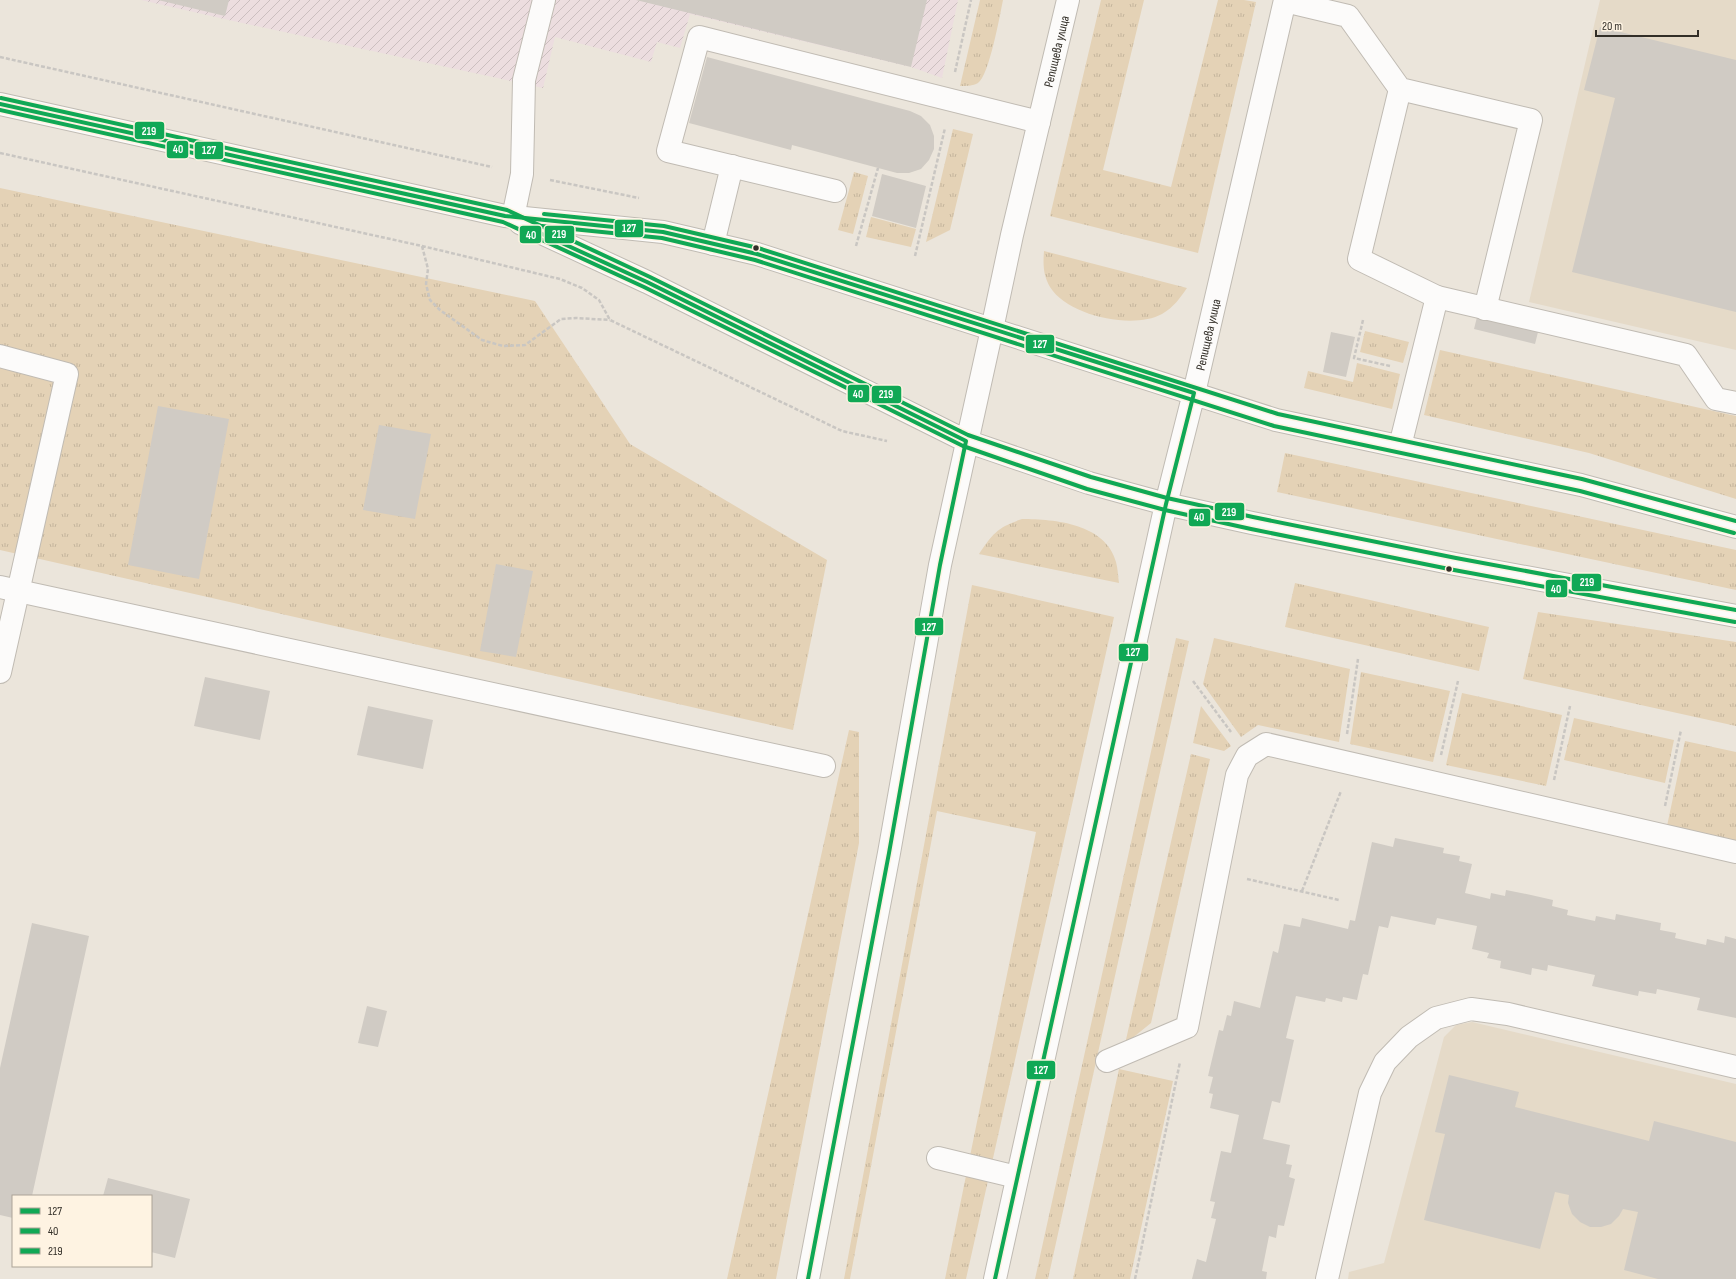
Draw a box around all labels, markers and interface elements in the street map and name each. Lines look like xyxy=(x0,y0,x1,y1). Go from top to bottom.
scale bar xyxy=(1596,12,1698,38)
street label: Репищева улица xyxy=(1040,14,1073,89)
text: 20 m xyxy=(1602,19,1622,34)
line badge: 219 xyxy=(134,121,165,140)
text: 219 xyxy=(142,125,156,138)
line badge: 40 xyxy=(166,140,189,159)
line badge: 127 xyxy=(194,141,224,160)
text: 40 xyxy=(173,143,183,156)
text: 127 xyxy=(202,144,216,157)
line badge: 127 xyxy=(614,219,644,238)
text: 127 xyxy=(622,222,636,235)
line badge: 40 xyxy=(519,225,542,244)
line badge: 219 xyxy=(544,225,575,244)
text: 219 xyxy=(552,228,566,241)
text: 40 xyxy=(526,229,536,242)
unlabelled marker xyxy=(751,243,761,253)
street label: Репищева улица xyxy=(1192,297,1225,372)
line badge: 127 xyxy=(1025,334,1055,354)
text: 127 xyxy=(1033,338,1047,351)
line badge: 40 xyxy=(847,384,870,403)
line badge: 219 xyxy=(871,385,902,404)
text: 40 xyxy=(853,388,863,401)
text: 219 xyxy=(879,388,893,401)
line badge: 219 xyxy=(1214,502,1245,521)
text: 219 xyxy=(1222,506,1236,519)
line badge: 40 xyxy=(1188,508,1211,527)
text: 40 xyxy=(1194,511,1204,524)
unlabelled marker xyxy=(1444,564,1454,574)
line badge: 219 xyxy=(1571,573,1602,592)
text: 219 xyxy=(1580,576,1594,589)
line badge: 40 xyxy=(1545,579,1568,598)
text: 40 xyxy=(1551,583,1561,596)
line badge: 127 xyxy=(914,617,944,636)
text: 127 xyxy=(922,621,936,634)
line badge: 127 xyxy=(1118,643,1149,662)
text: 127 xyxy=(1126,646,1140,659)
line badge: 127 xyxy=(1026,1060,1056,1080)
text: 127 xyxy=(1034,1064,1048,1077)
legend xyxy=(12,1195,152,1267)
text: 127 xyxy=(48,1204,62,1219)
text: 40 xyxy=(48,1224,58,1239)
text: 219 xyxy=(48,1244,63,1259)

